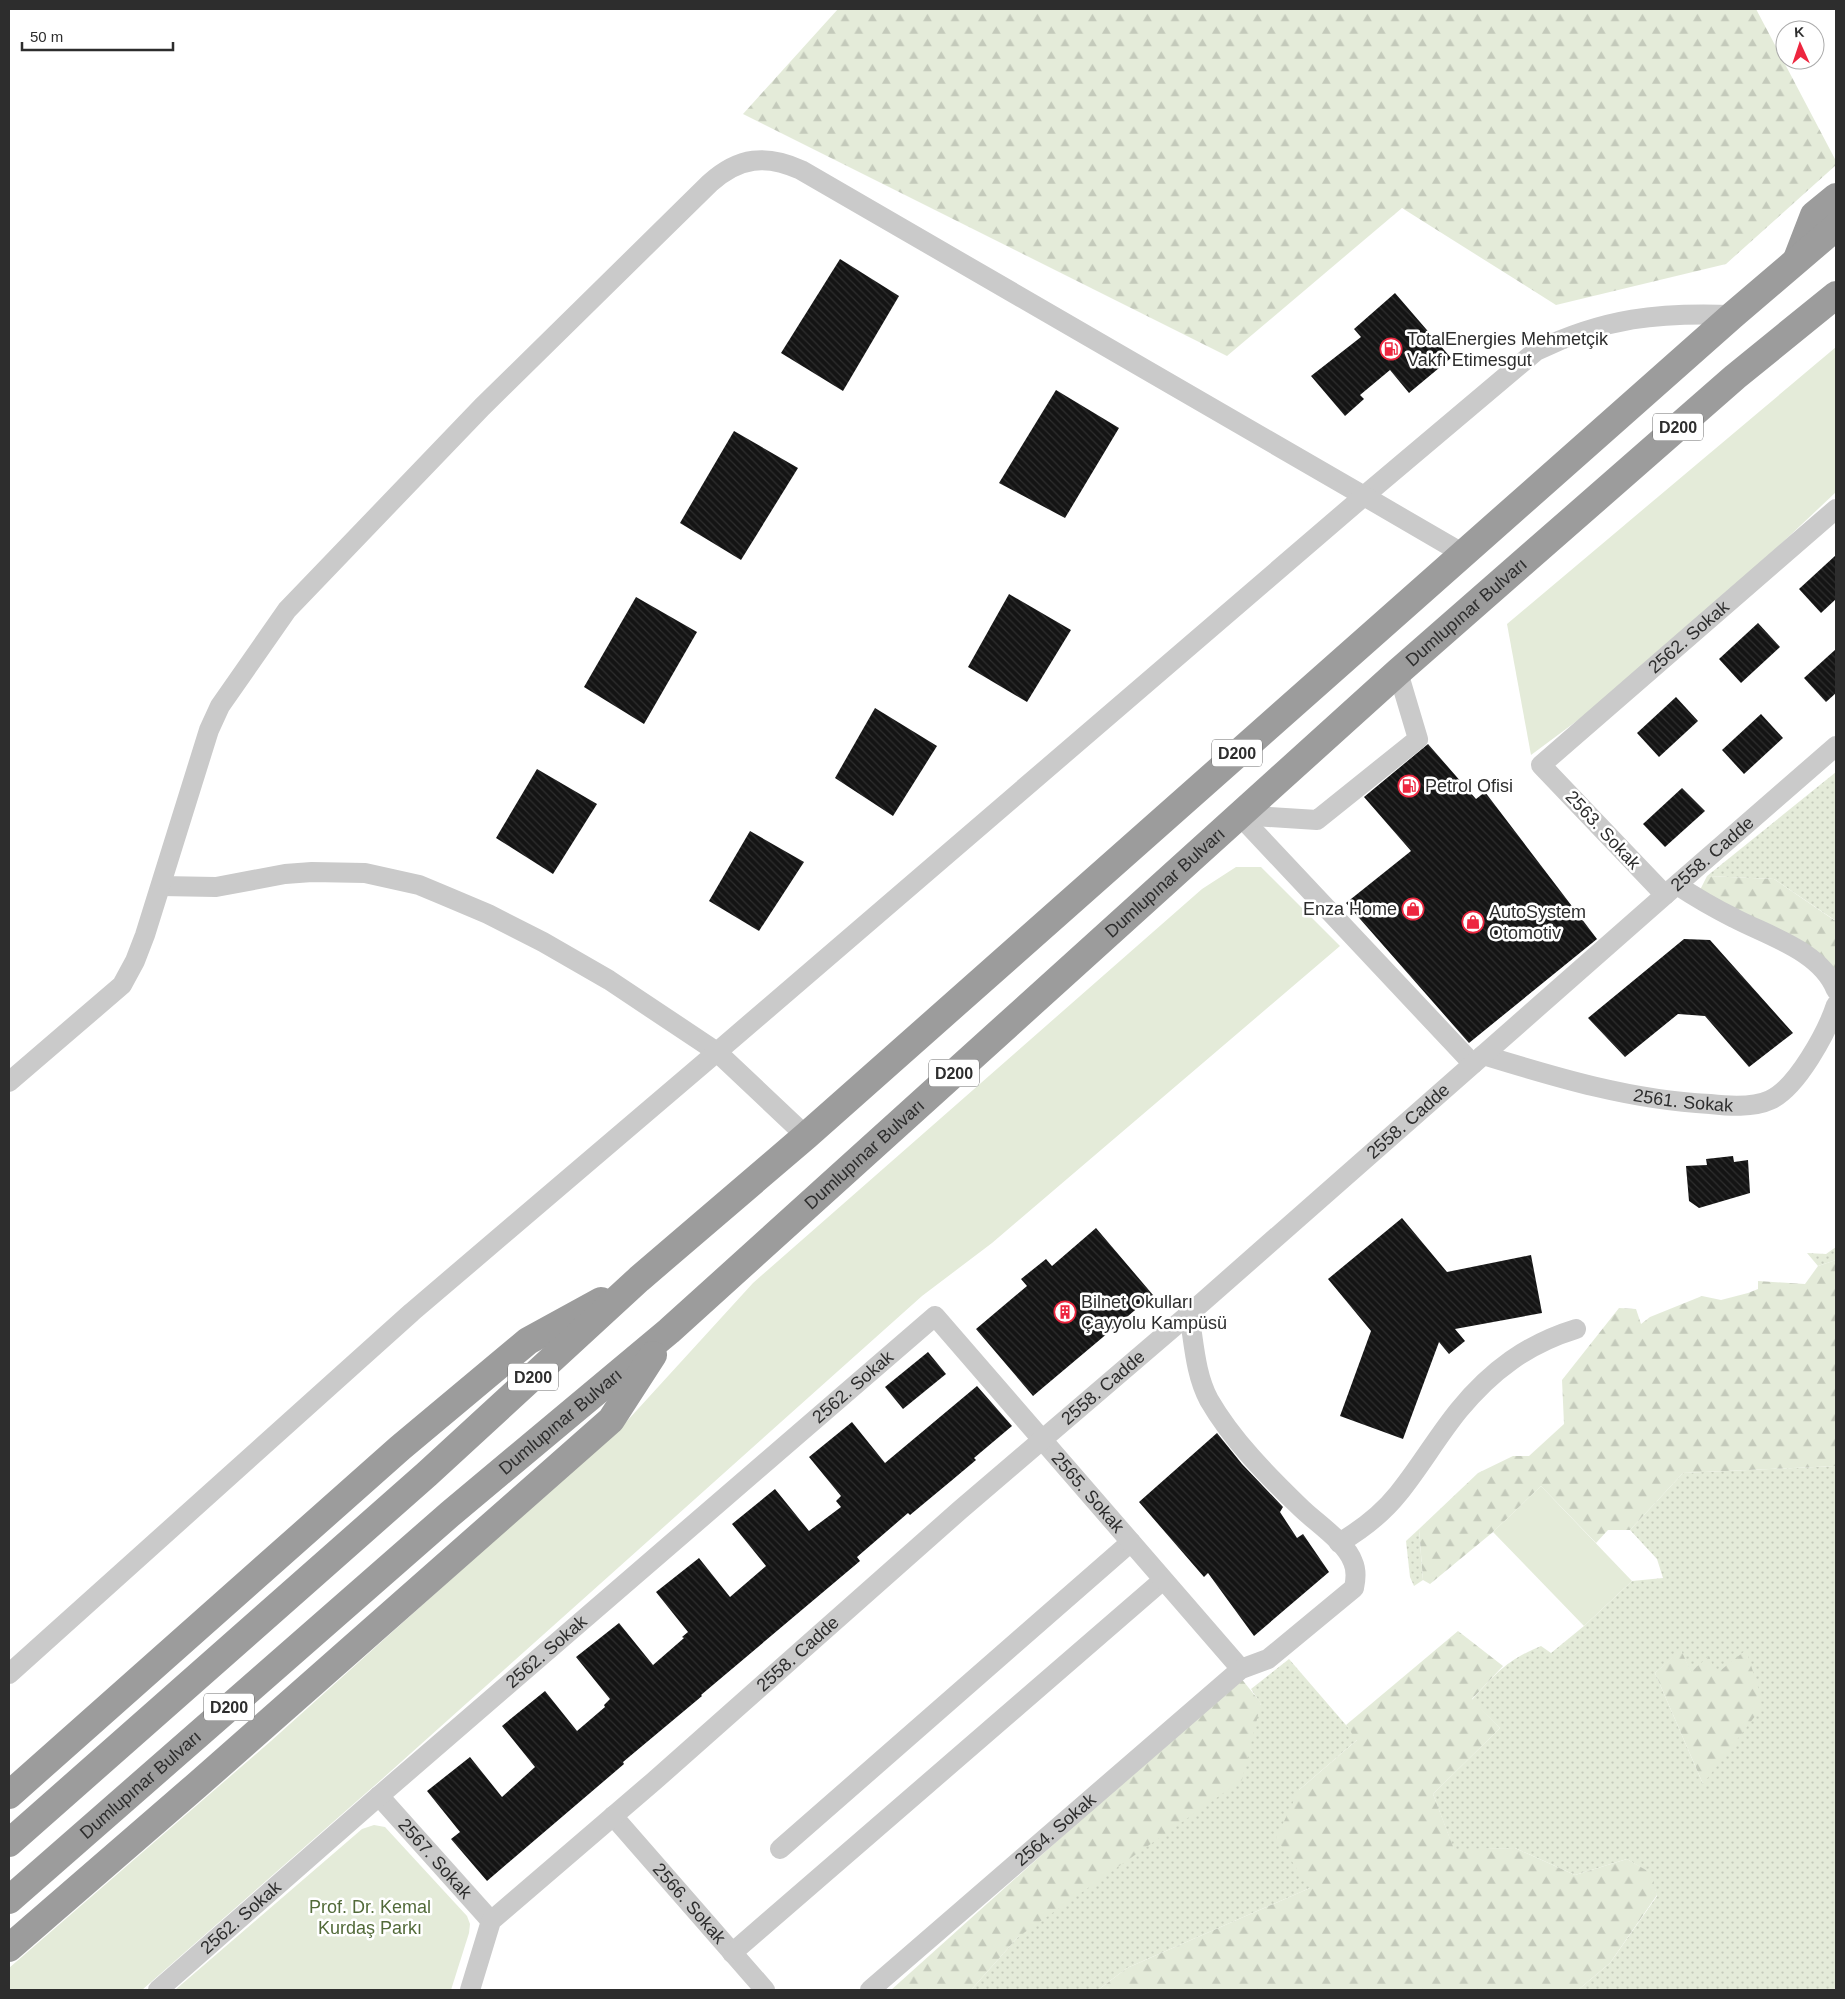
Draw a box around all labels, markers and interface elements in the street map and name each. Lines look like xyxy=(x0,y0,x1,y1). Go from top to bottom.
scale bar xyxy=(22,20,174,52)
north arrow xyxy=(1775,20,1825,70)
text: K xyxy=(1794,24,1805,40)
text: 50 m xyxy=(30,28,63,45)
place label: TotalEnergies Mehmetçik Vakfı Etimesgut xyxy=(1407,329,1609,370)
fuel station icon: TotalEnergies Mehmetçik Vakfı Etimesgut xyxy=(1379,337,1403,361)
road number: D200 xyxy=(1653,414,1703,441)
street label: Dumlupınar Bulvarı xyxy=(1402,554,1531,670)
street label: 2562. Sokak xyxy=(1644,596,1734,677)
road number: D200 xyxy=(1212,740,1262,766)
fuel station icon: Petrol Ofisi xyxy=(1397,774,1421,798)
place label: Petrol Ofisi xyxy=(1425,776,1513,796)
street label: 2563. Sokak xyxy=(1562,787,1645,874)
street label: 2558. Cadde xyxy=(1667,812,1758,895)
street label: Dumlupınar Bulvarı xyxy=(1101,824,1229,942)
shop icon: Enza Home xyxy=(1401,897,1425,921)
place label: Enza Home xyxy=(1303,899,1397,919)
place label: AutoSystem Otomotiv xyxy=(1489,902,1586,943)
shop icon: AutoSystem Otomotiv xyxy=(1461,910,1485,934)
road number: D200 xyxy=(929,1060,979,1086)
street label: 2558. Cadde xyxy=(1363,1080,1453,1163)
street label: 2561. Sokak xyxy=(1632,1085,1735,1116)
street label: Dumlupınar Bulvarı xyxy=(801,1095,928,1213)
place label: Bilnet Okulları Çayyolu Kampüsü xyxy=(1081,1292,1227,1333)
building icon: Bilnet Okulları Çayyolu Kampüsü xyxy=(1053,1300,1077,1324)
street label: 2562. Sokak xyxy=(808,1346,898,1427)
street label: 2558. Cadde xyxy=(1057,1346,1149,1429)
road number: D200 xyxy=(508,1364,558,1390)
street label: Dumlupınar Bulvarı xyxy=(495,1365,626,1479)
street label: 2565. Sokak xyxy=(1048,1448,1129,1538)
street label: 2562. Sokak xyxy=(502,1611,591,1692)
street label: 2558. Cadde xyxy=(753,1612,843,1695)
road number: D200 xyxy=(204,1694,254,1720)
street label: Dumlupınar Bulvarı xyxy=(76,1726,205,1843)
street label: 2564. Sokak xyxy=(1011,1789,1100,1870)
street label: 2567. Sokak xyxy=(394,1815,477,1903)
street label: 2566. Sokak xyxy=(649,1859,730,1948)
street label: 2562. Sokak xyxy=(196,1876,286,1958)
park label: Prof. Dr. Kemal Kurdaş Parkı xyxy=(309,1897,431,1938)

